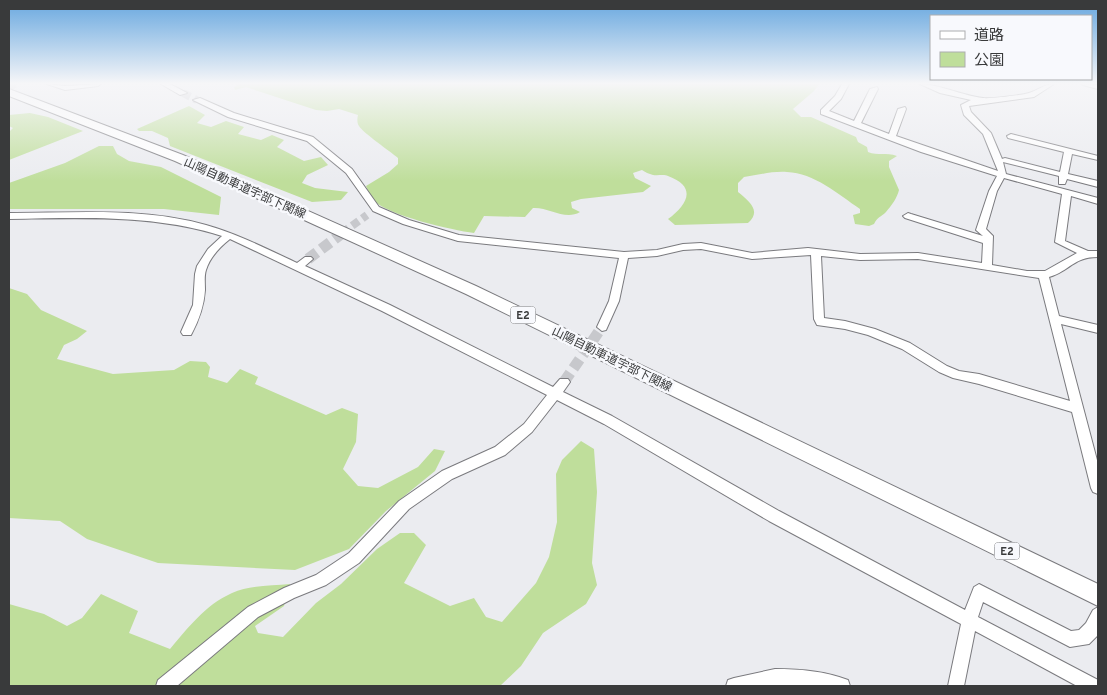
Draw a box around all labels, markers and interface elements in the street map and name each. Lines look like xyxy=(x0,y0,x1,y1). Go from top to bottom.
legend xyxy=(930,15,1092,80)
text: 道路 xyxy=(974,27,1004,46)
text: 公園 xyxy=(974,52,1004,71)
street label: 山陽自動車道宇部下関線 xyxy=(181,155,308,223)
road number: E2 xyxy=(510,306,536,324)
street label: 山陽自動車道宇部下関線 xyxy=(549,324,674,396)
road number: E2 xyxy=(994,542,1020,560)

